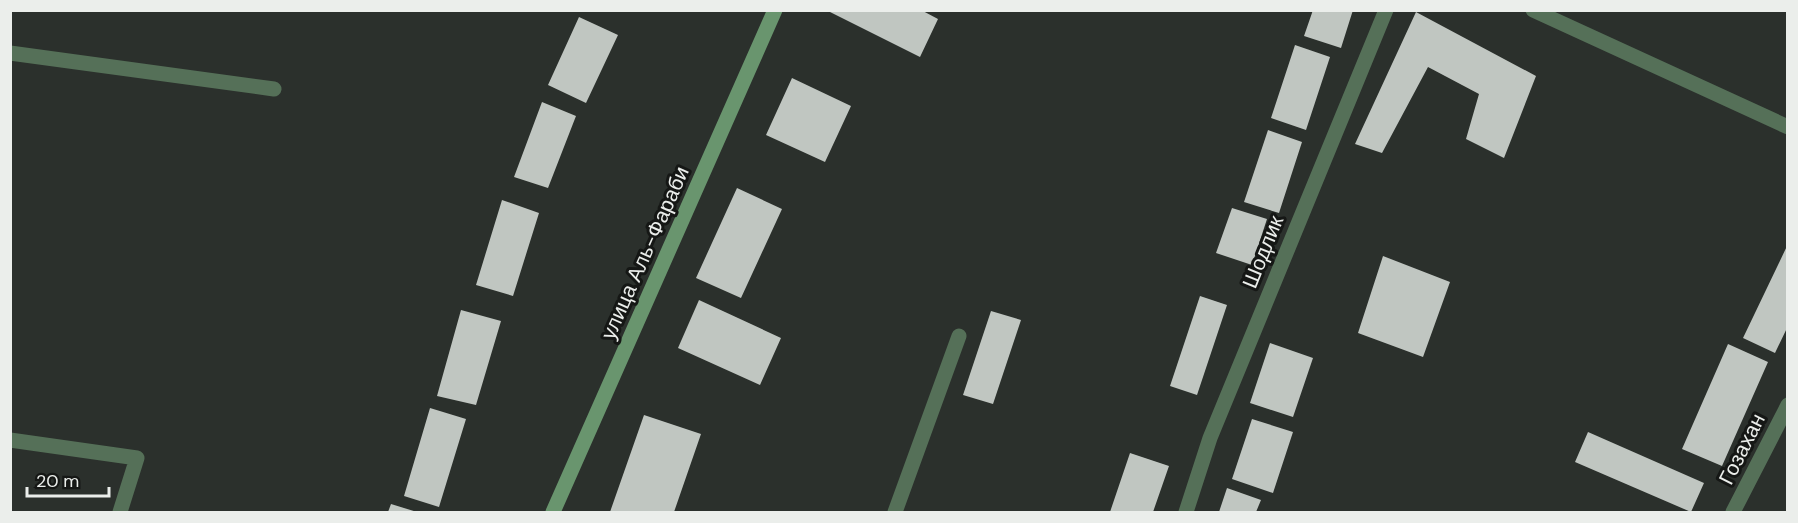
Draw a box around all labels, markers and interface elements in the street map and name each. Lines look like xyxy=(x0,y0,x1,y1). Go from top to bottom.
street label: улица Аль-Фараби xyxy=(594,162,696,344)
street label: Шодлик xyxy=(1236,211,1290,292)
street label: Гозахан xyxy=(1712,409,1772,489)
scale bar xyxy=(27,460,110,498)
text: 20 m xyxy=(36,469,79,493)

